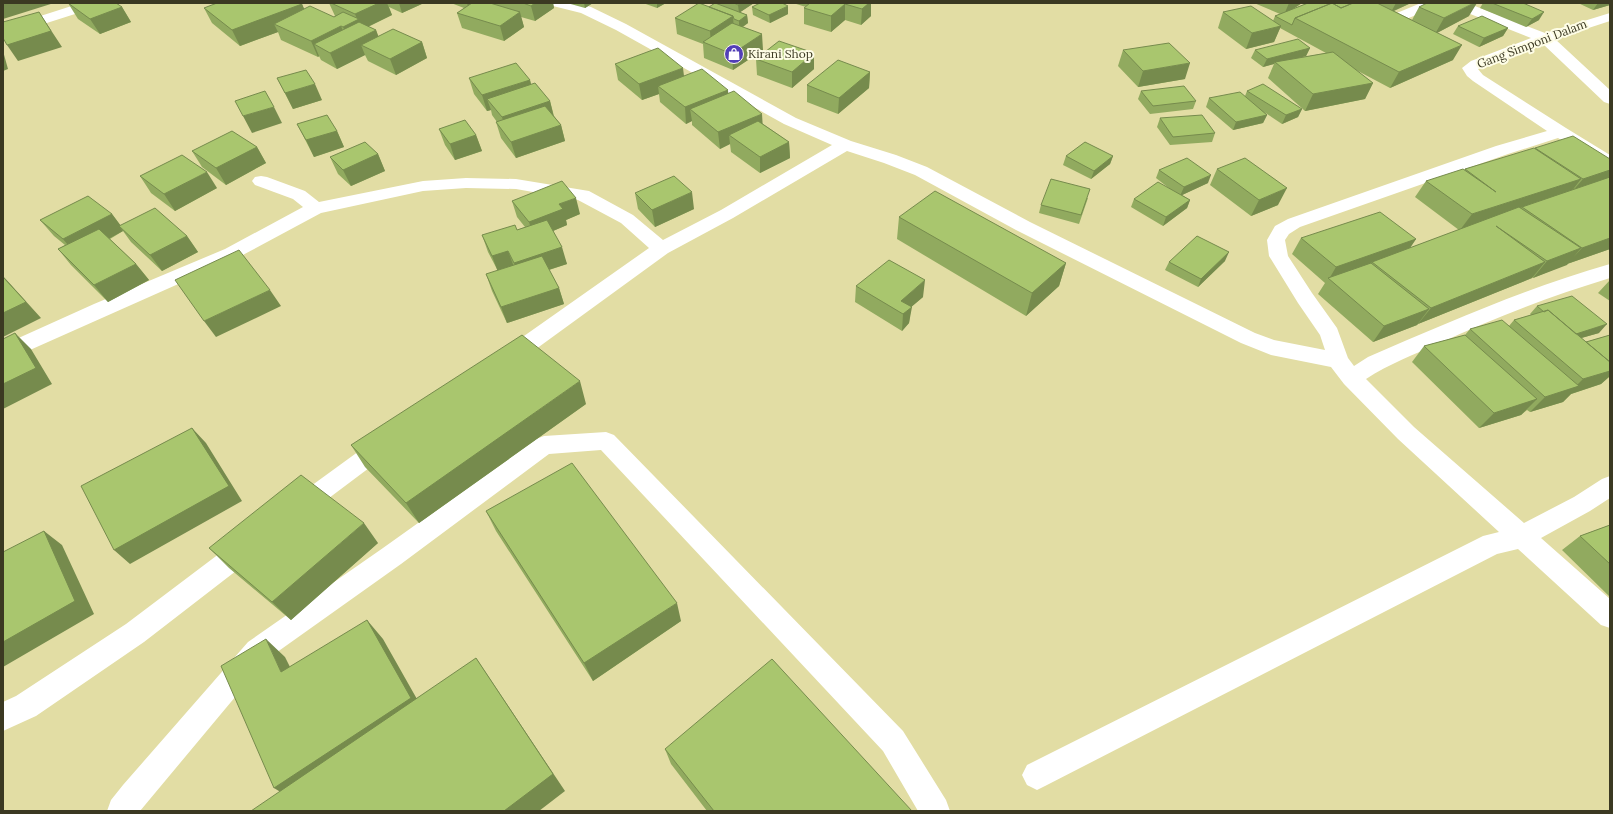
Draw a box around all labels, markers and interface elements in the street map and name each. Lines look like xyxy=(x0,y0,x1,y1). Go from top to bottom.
street label: Gang Simponi Dalam xyxy=(1475,16,1589,71)
shop icon: Kirani Shop xyxy=(723,43,745,65)
place label: Kirani Shop xyxy=(748,46,813,61)

